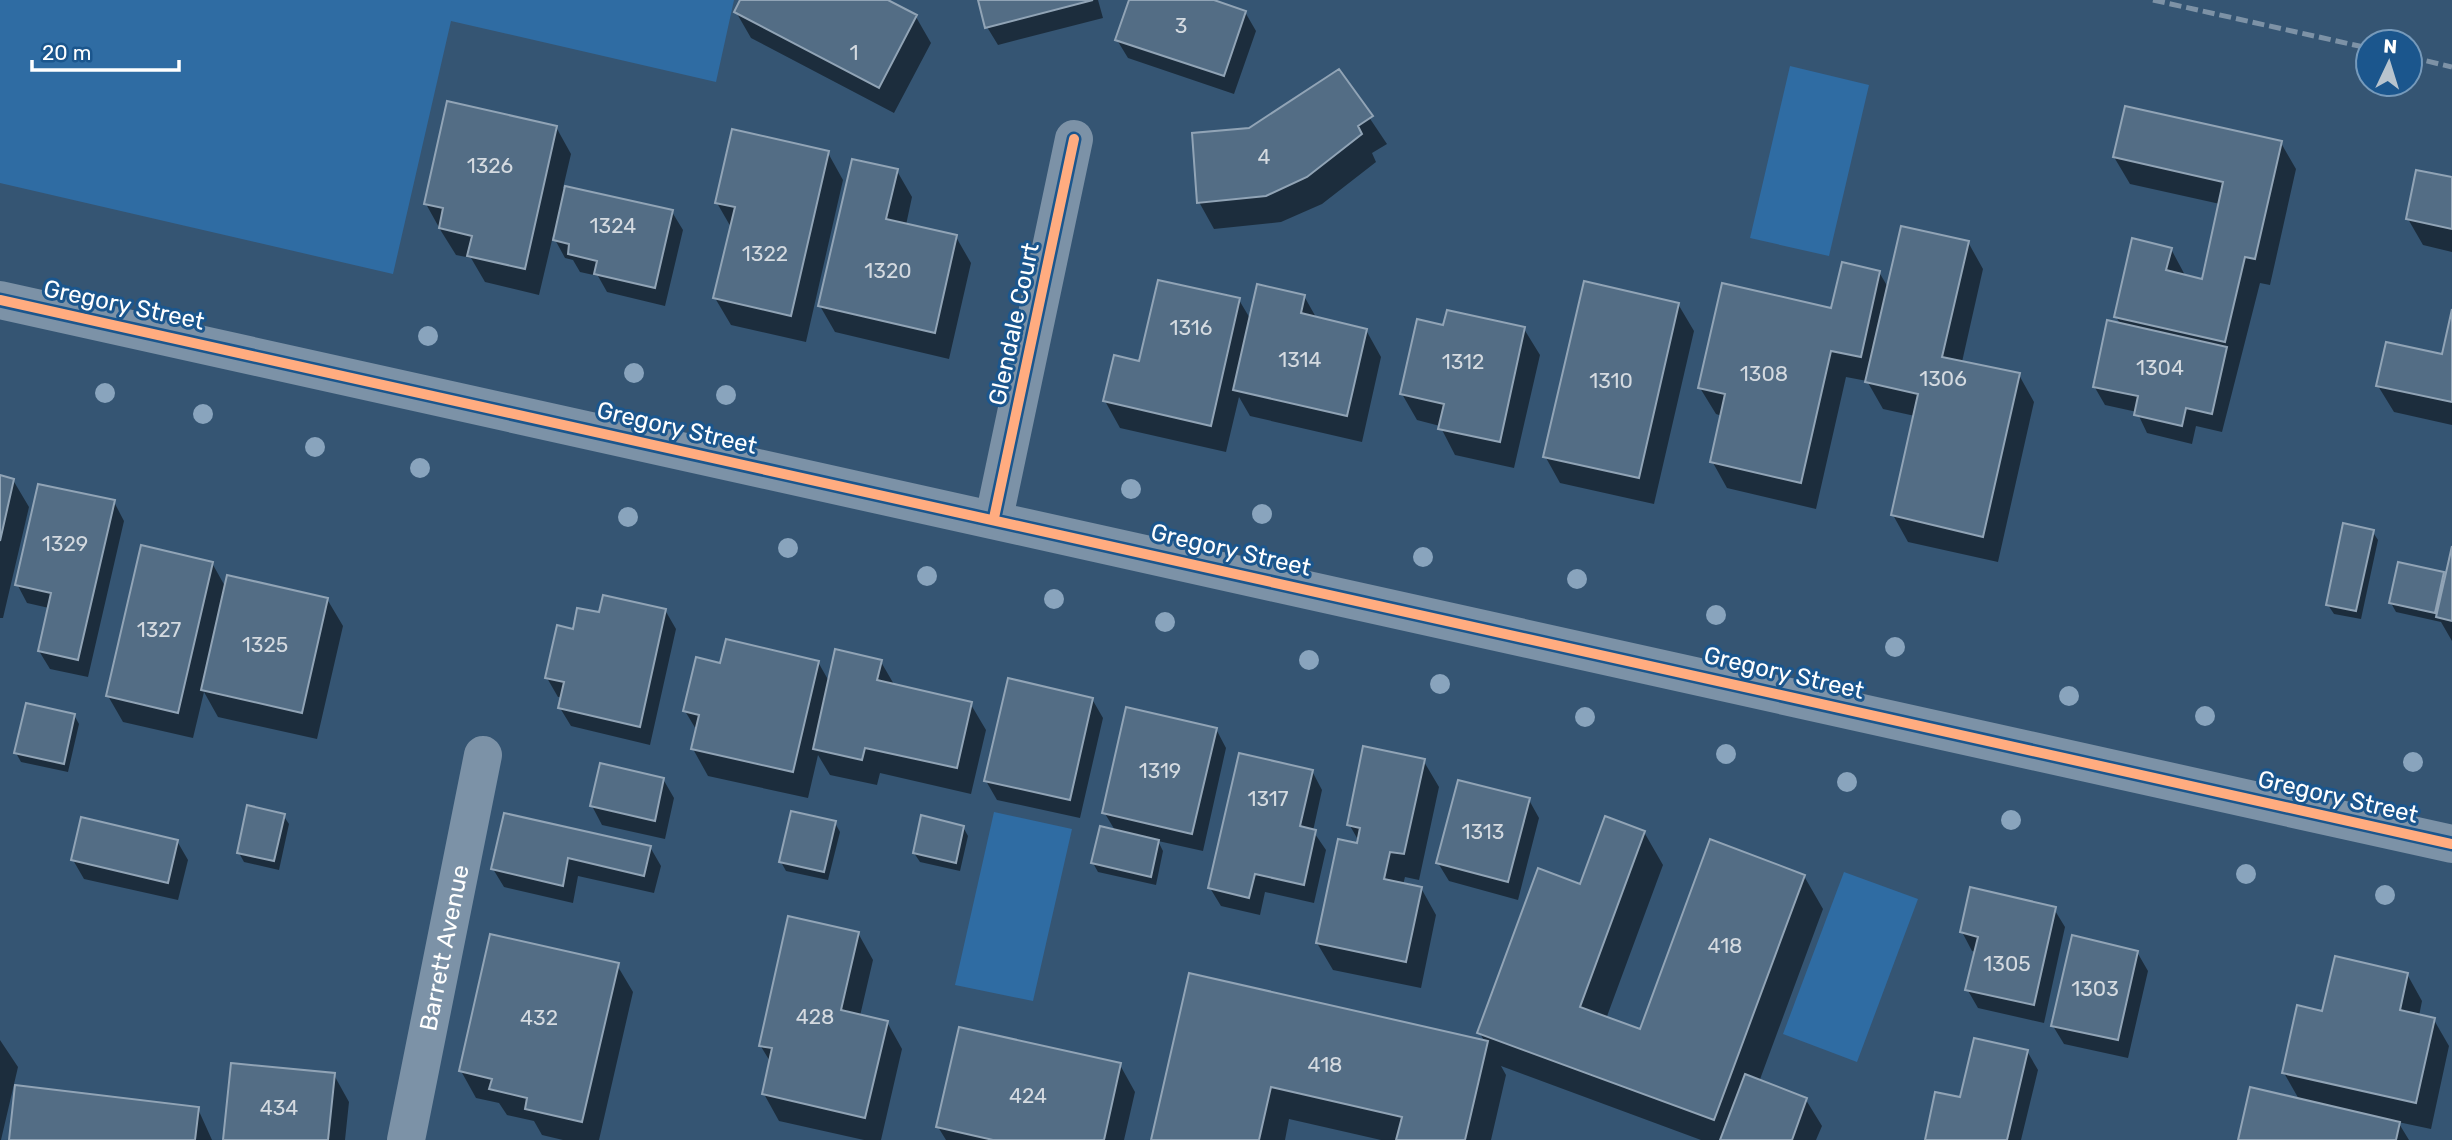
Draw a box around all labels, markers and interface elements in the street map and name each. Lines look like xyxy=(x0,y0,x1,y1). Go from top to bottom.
house number: 3 xyxy=(1175,13,1187,38)
scale bar xyxy=(32,28,178,72)
north arrow xyxy=(2354,28,2424,98)
text: N xyxy=(2383,35,2398,58)
text: 20 m xyxy=(42,40,91,65)
house number: 1 xyxy=(850,40,859,65)
house number: 4 xyxy=(1257,144,1271,169)
house number: 1326 xyxy=(467,153,513,178)
house number: 1324 xyxy=(590,213,636,238)
street label: Glendale Court xyxy=(983,240,1045,408)
house number: 1322 xyxy=(742,241,788,266)
house number: 1320 xyxy=(864,258,912,283)
street label: Gregory Street xyxy=(41,274,207,336)
house number: 1316 xyxy=(1170,315,1212,340)
house number: 1314 xyxy=(1278,347,1322,372)
house number: 1312 xyxy=(1442,349,1484,374)
house number: 1304 xyxy=(2136,355,2184,380)
house number: 1308 xyxy=(1740,361,1788,386)
house number: 1306 xyxy=(1919,366,1967,391)
house number: 1310 xyxy=(1589,368,1633,393)
street label: Gregory Street xyxy=(594,396,760,460)
street label: Gregory Street xyxy=(1148,518,1314,582)
house number: 1329 xyxy=(42,531,88,556)
house number: 1327 xyxy=(137,617,182,642)
house number: 1325 xyxy=(242,632,288,657)
street label: Gregory Street xyxy=(1701,641,1867,705)
house number: 1319 xyxy=(1139,758,1181,783)
street label: Gregory Street xyxy=(2255,765,2421,829)
house number: 1317 xyxy=(1248,786,1289,811)
house number: 1313 xyxy=(1462,819,1504,844)
street label: Barrett Avenue xyxy=(414,862,475,1033)
house number: 418 xyxy=(1708,933,1742,958)
house number: 1305 xyxy=(1983,951,2031,976)
house number: 1303 xyxy=(2071,976,2119,1001)
house number: 428 xyxy=(796,1004,834,1029)
house number: 432 xyxy=(520,1005,558,1030)
house number: 418 xyxy=(1308,1052,1342,1077)
house number: 424 xyxy=(1009,1083,1047,1108)
house number: 434 xyxy=(260,1095,298,1120)

